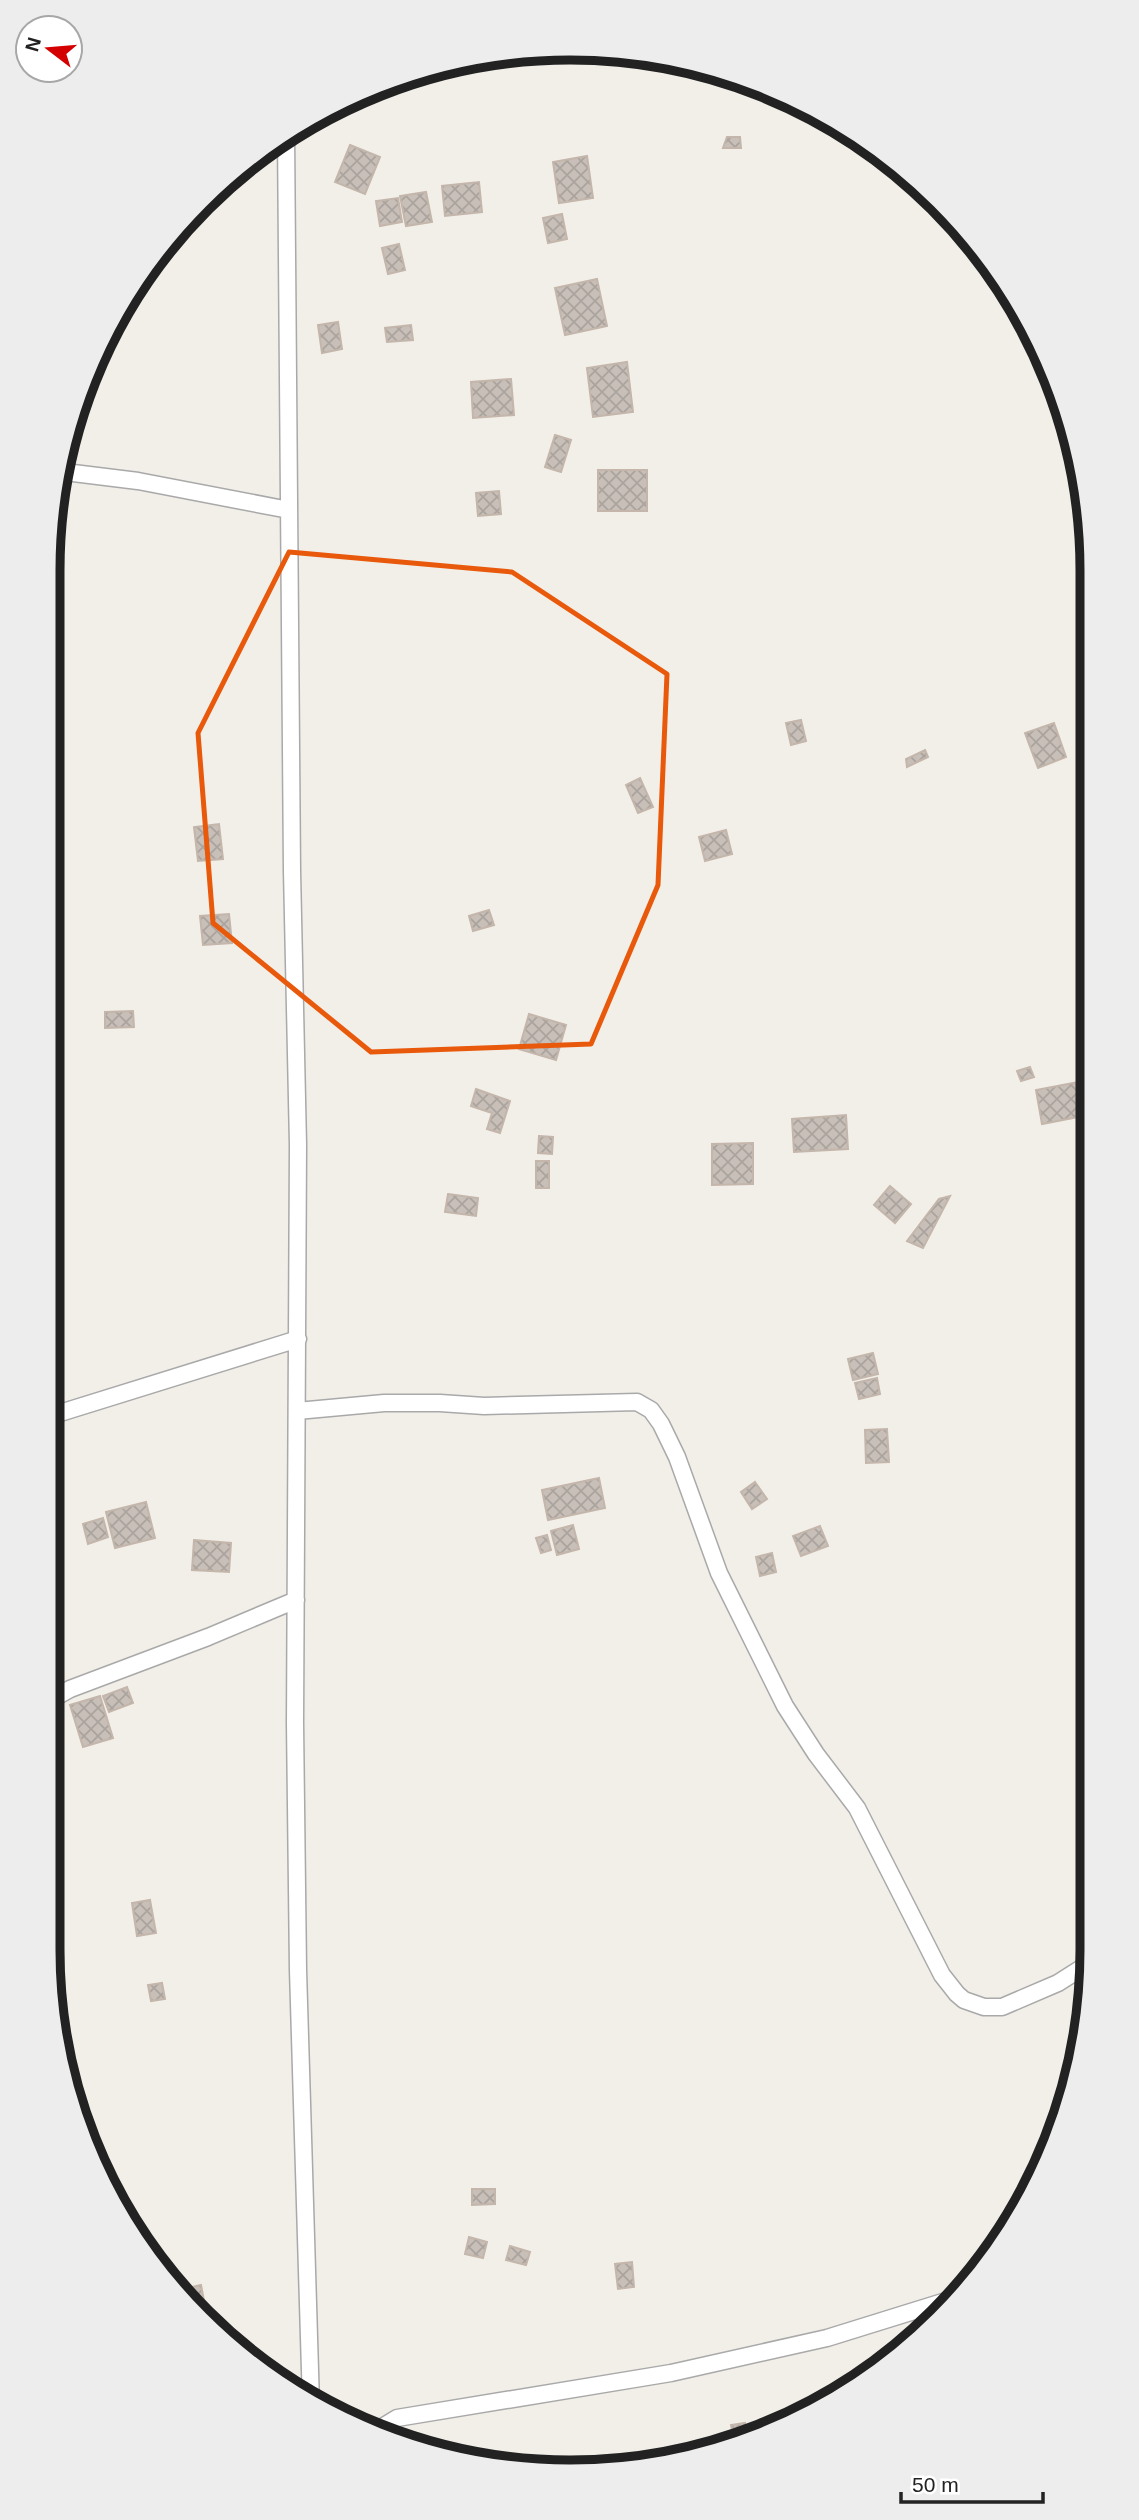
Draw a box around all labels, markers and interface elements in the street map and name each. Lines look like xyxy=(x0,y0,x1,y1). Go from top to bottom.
north arrow xyxy=(14,14,84,84)
text: N xyxy=(21,35,45,54)
scale bar xyxy=(901,2460,1043,2504)
text: 50 m xyxy=(912,2473,959,2496)

